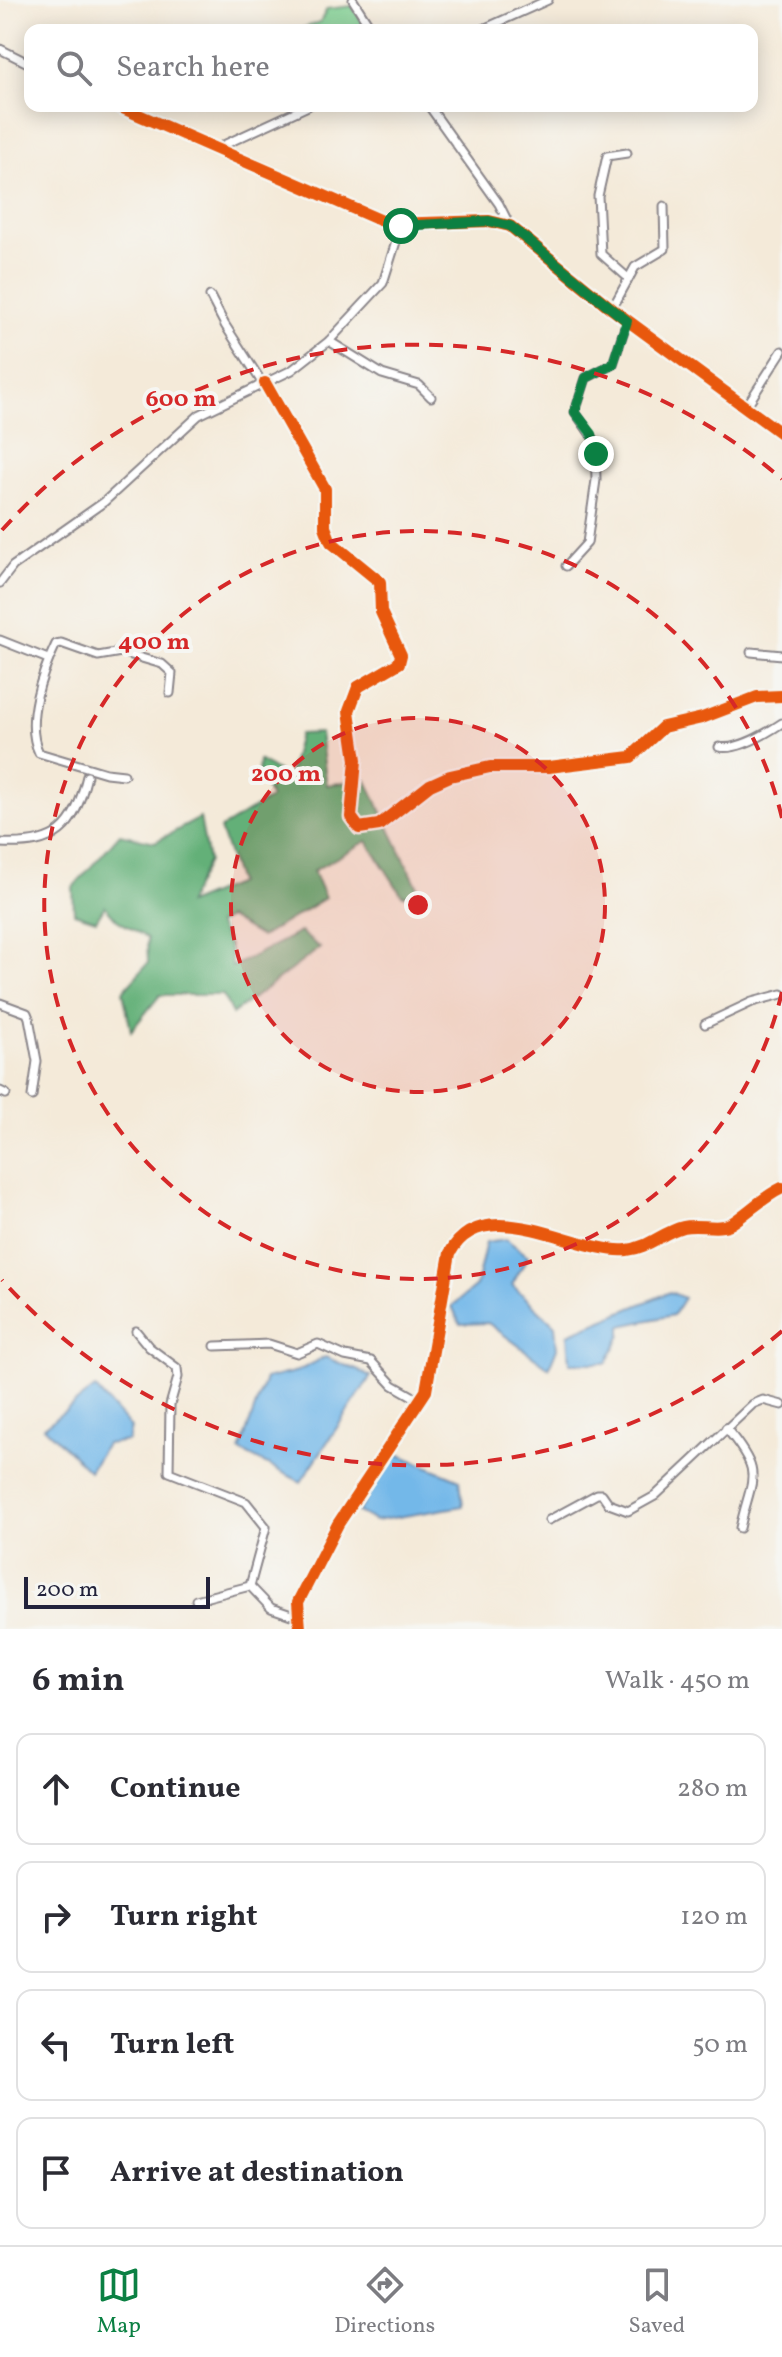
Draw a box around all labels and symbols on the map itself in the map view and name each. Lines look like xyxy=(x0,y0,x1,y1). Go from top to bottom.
route start xyxy=(383,208,419,244)
text: 600 m xyxy=(146,383,216,417)
route end xyxy=(578,436,614,472)
text: 400 m xyxy=(118,626,190,660)
text: 200 m xyxy=(251,758,321,792)
centre of rings xyxy=(404,891,432,919)
scale bar xyxy=(24,1573,210,1609)

